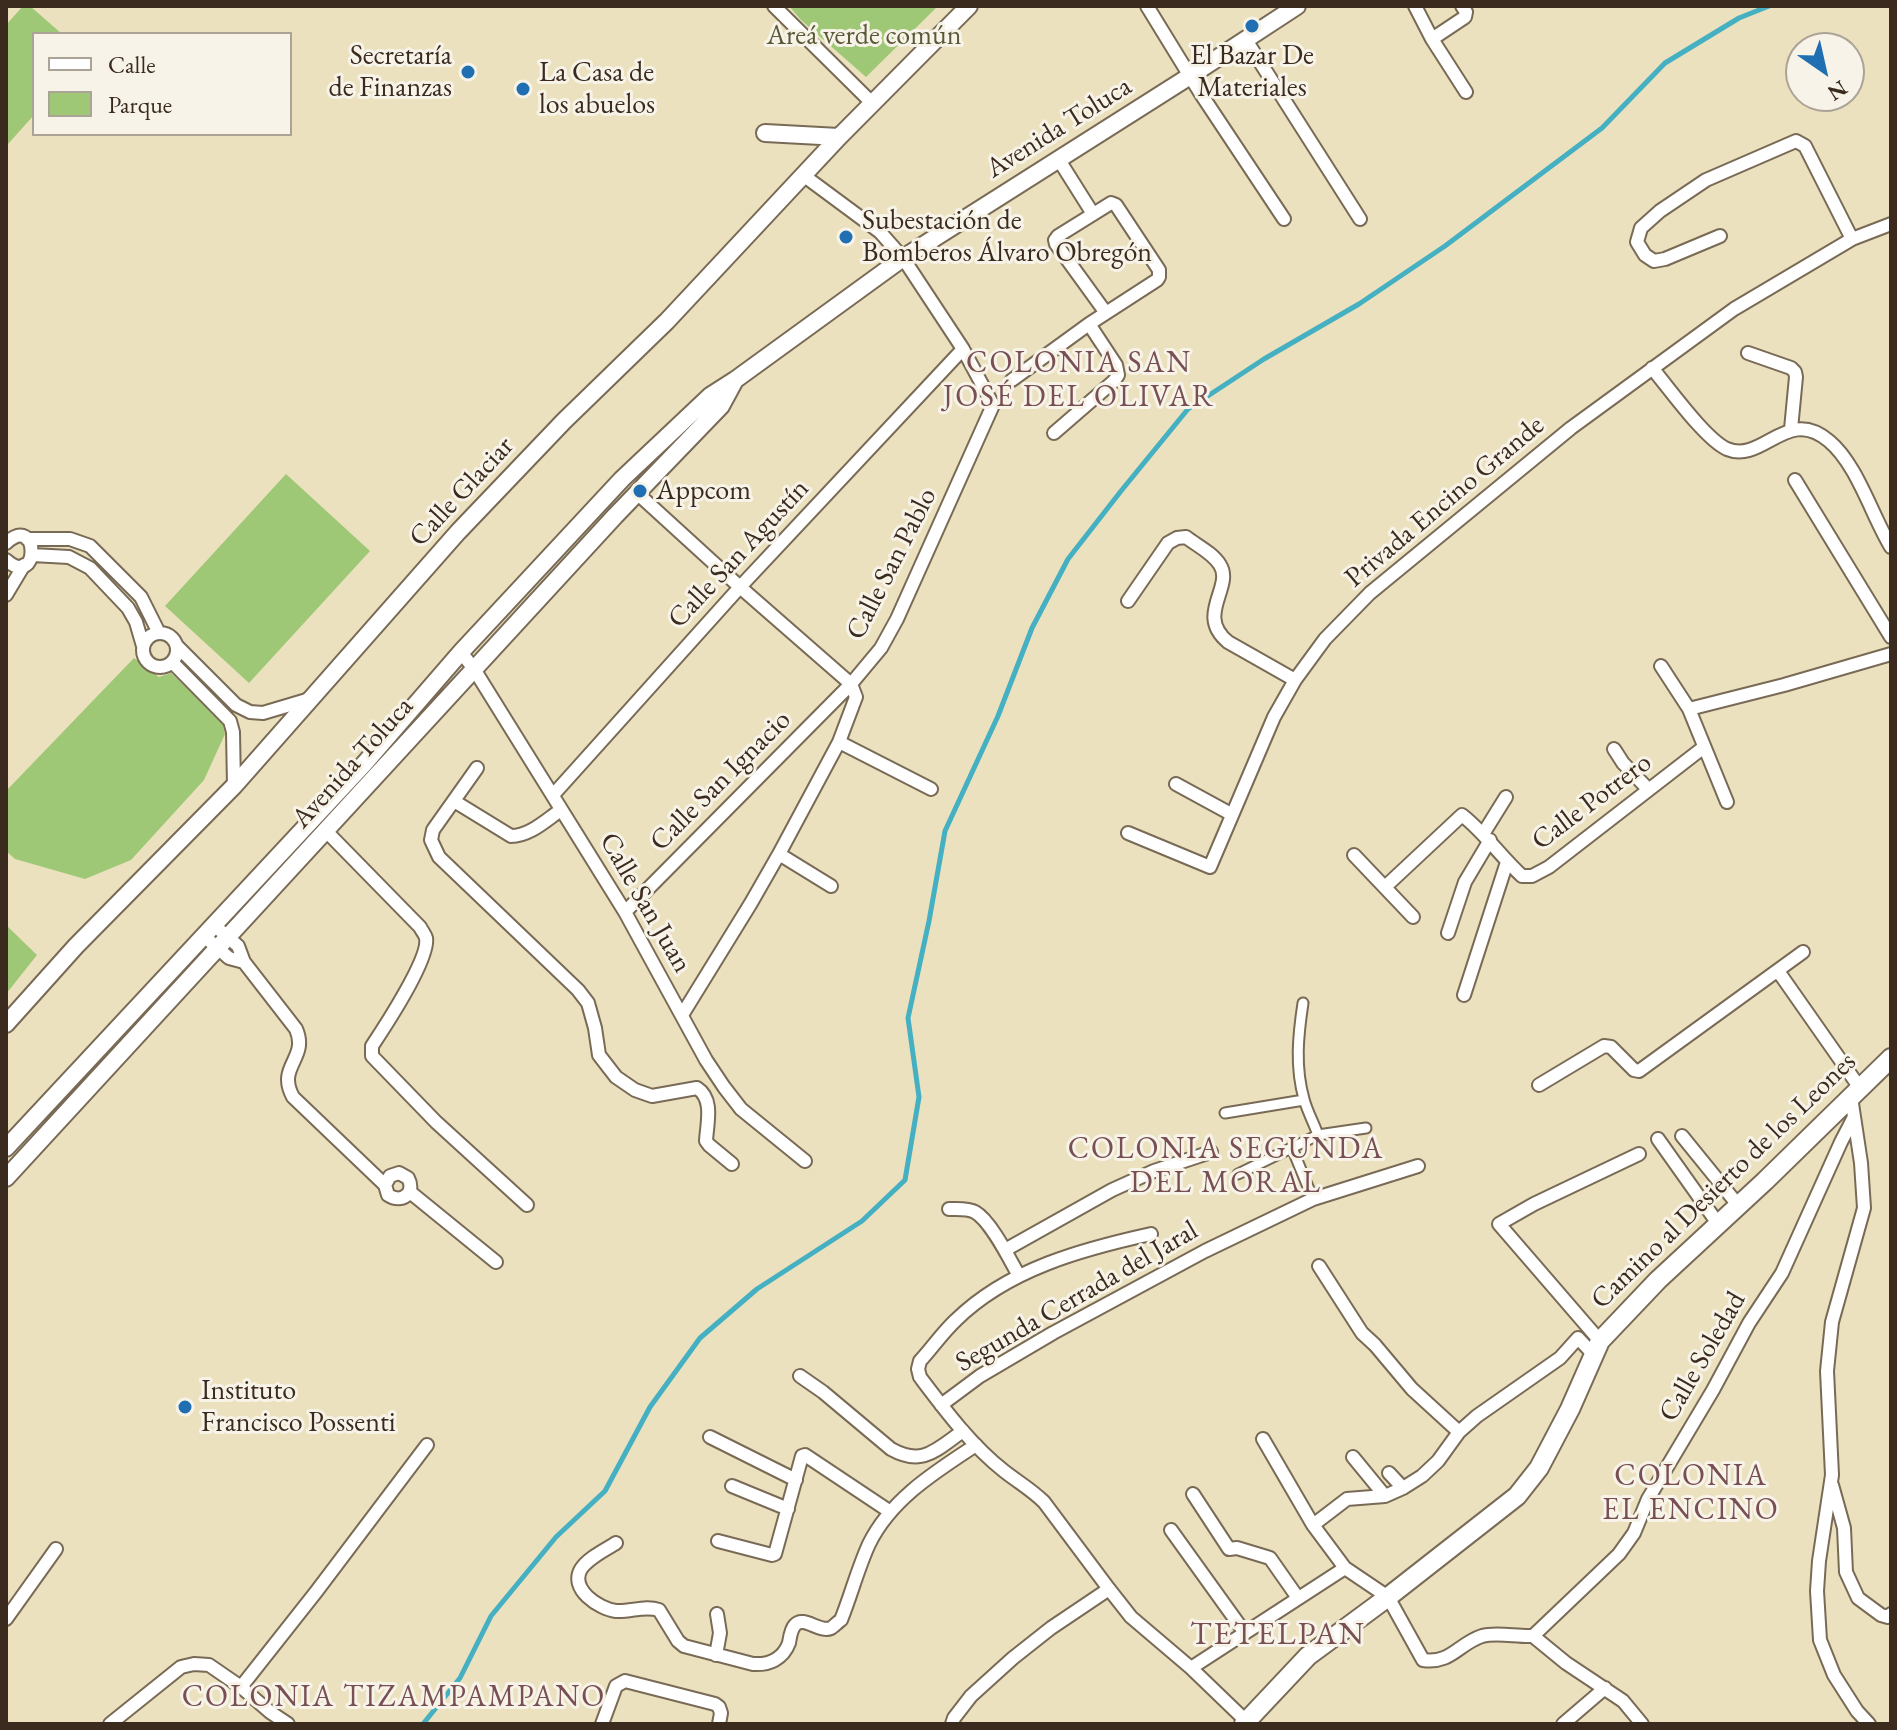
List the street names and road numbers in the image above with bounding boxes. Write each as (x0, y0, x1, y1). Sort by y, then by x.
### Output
street label: Avenida Toluca (980, 70, 1138, 186)
street label: Privada Encino Grande (1339, 409, 1551, 595)
street label: Calle Glaciar (403, 430, 521, 554)
street label: Calle San Agustín (661, 473, 817, 635)
street label: Calle San Pablo (839, 483, 945, 645)
street label: Avenida Toluca (285, 690, 421, 836)
street label: Calle San Ignacio (644, 704, 798, 858)
street label: Calle Potrero (1526, 746, 1658, 858)
street label: Calle San Juan (591, 827, 699, 979)
street label: Camino al Desierto de los Leones (1585, 1045, 1863, 1317)
street label: Segunda Cerrada del Jaral (950, 1214, 1204, 1380)
street label: Calle Soledad (1652, 1286, 1754, 1428)

